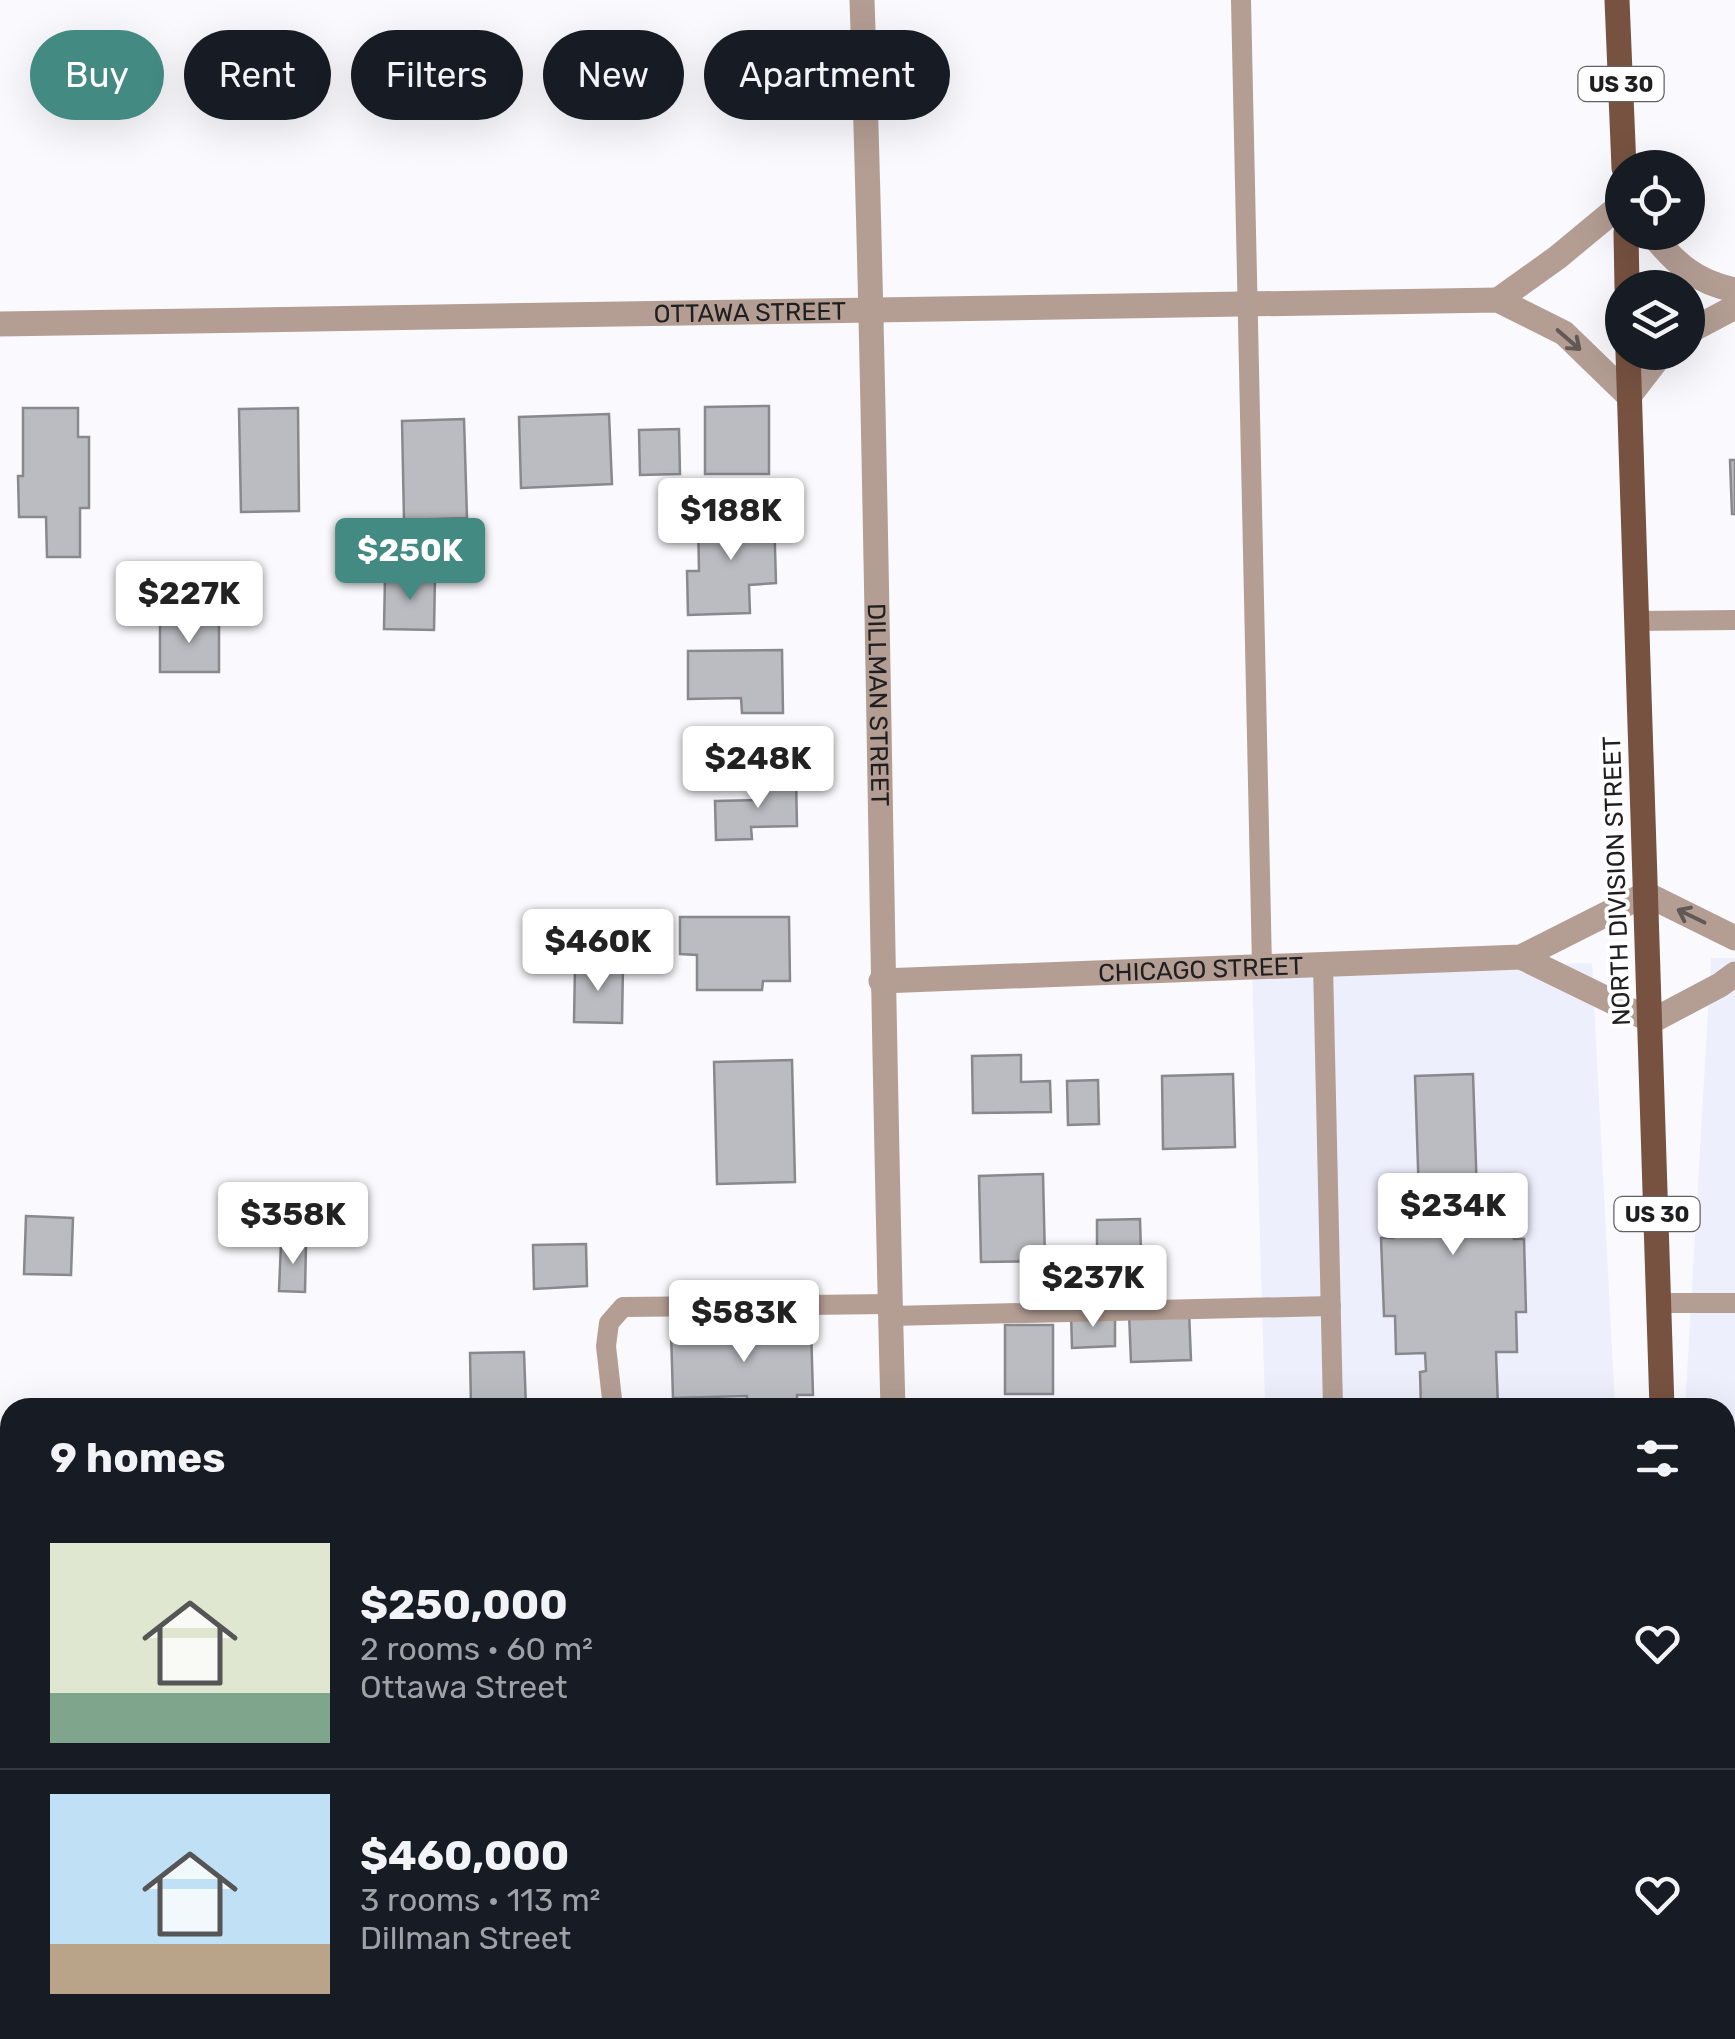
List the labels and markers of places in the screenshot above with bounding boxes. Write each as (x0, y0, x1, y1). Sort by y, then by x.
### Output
pin: $188K (661, 478, 801, 563)
pin: $250K (340, 518, 480, 603)
pin: $227K (119, 561, 259, 646)
pin: $248K (688, 726, 828, 811)
pin: $460K (528, 909, 668, 994)
pin: $234K (1383, 1173, 1523, 1258)
pin: $358K (223, 1182, 363, 1267)
pin: $237K (1023, 1245, 1163, 1330)
pin: $583K (674, 1280, 814, 1365)

